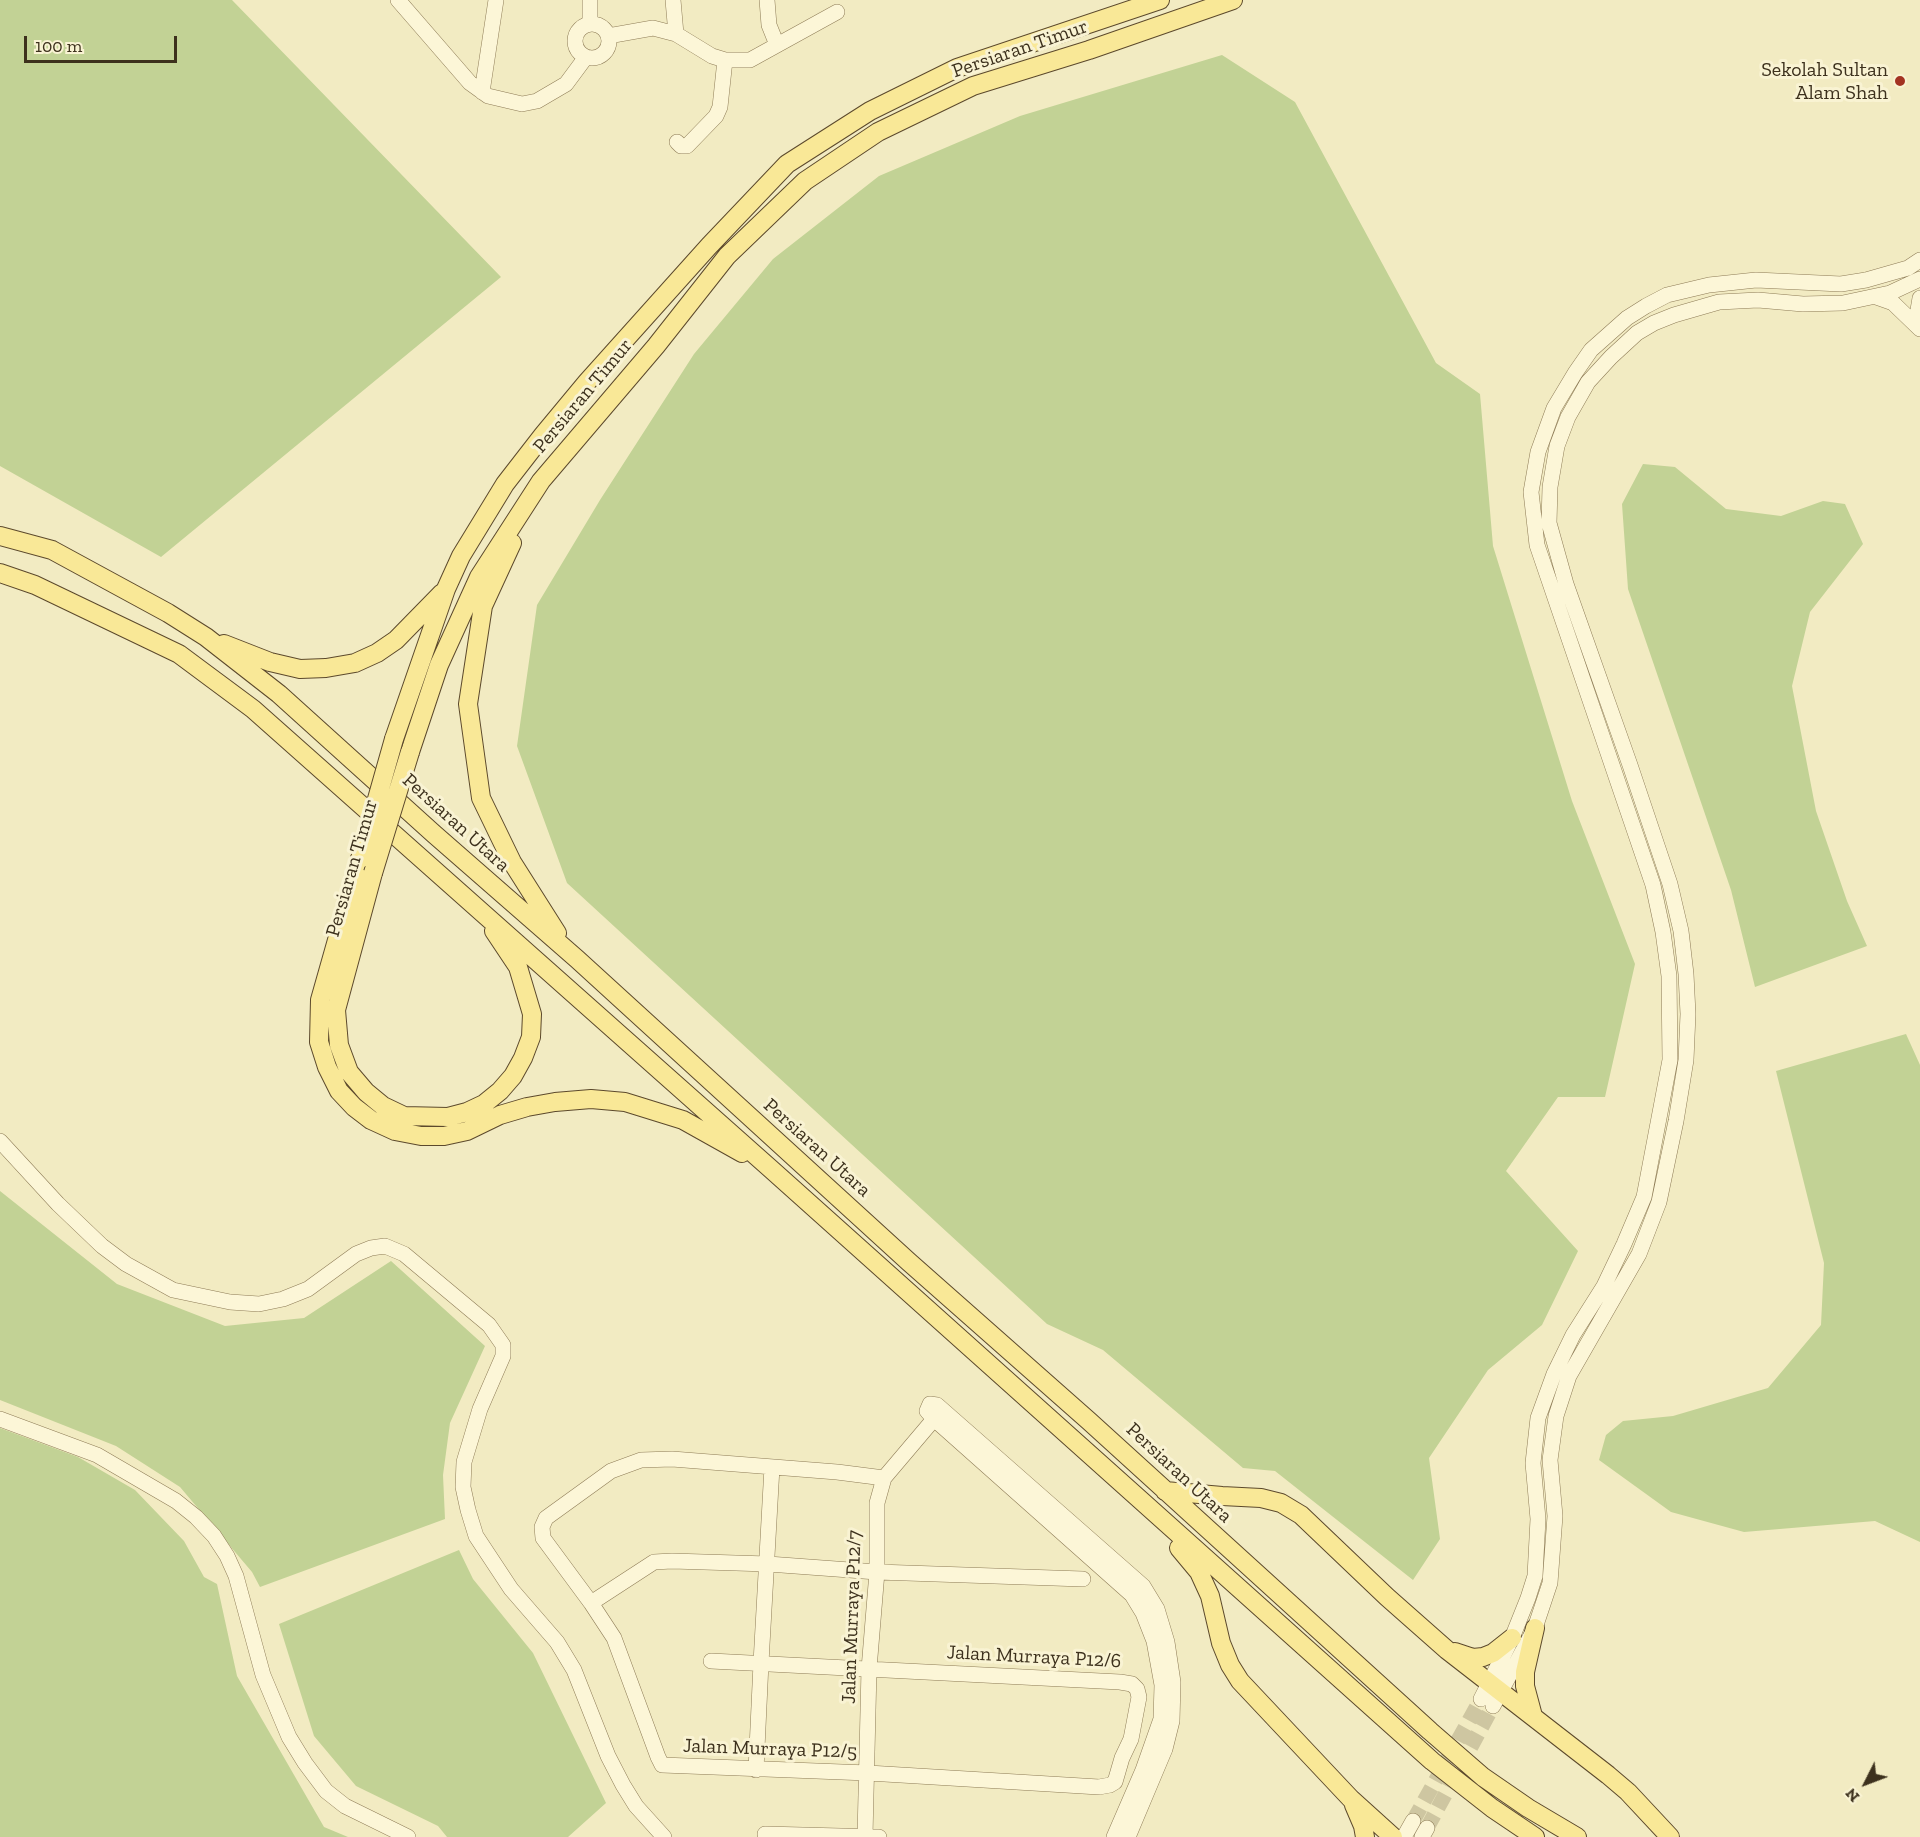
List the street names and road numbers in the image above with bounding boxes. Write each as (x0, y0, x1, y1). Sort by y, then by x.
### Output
street label: Persiaran Timur (949, 15, 1091, 83)
street label: Persiaran Timur (528, 334, 638, 458)
street label: Persiaran Utara (397, 769, 515, 877)
street label: Persiaran Timur (321, 797, 383, 939)
street label: Persiaran Utara (758, 1094, 876, 1202)
street label: Persiaran Utara (1121, 1418, 1237, 1528)
street label: Jalan Murraya P12/7 (837, 1530, 867, 1704)
street label: Jalan Murraya P12/6 (946, 1640, 1122, 1674)
street label: Jalan Murraya P12/5 (683, 1734, 857, 1764)

